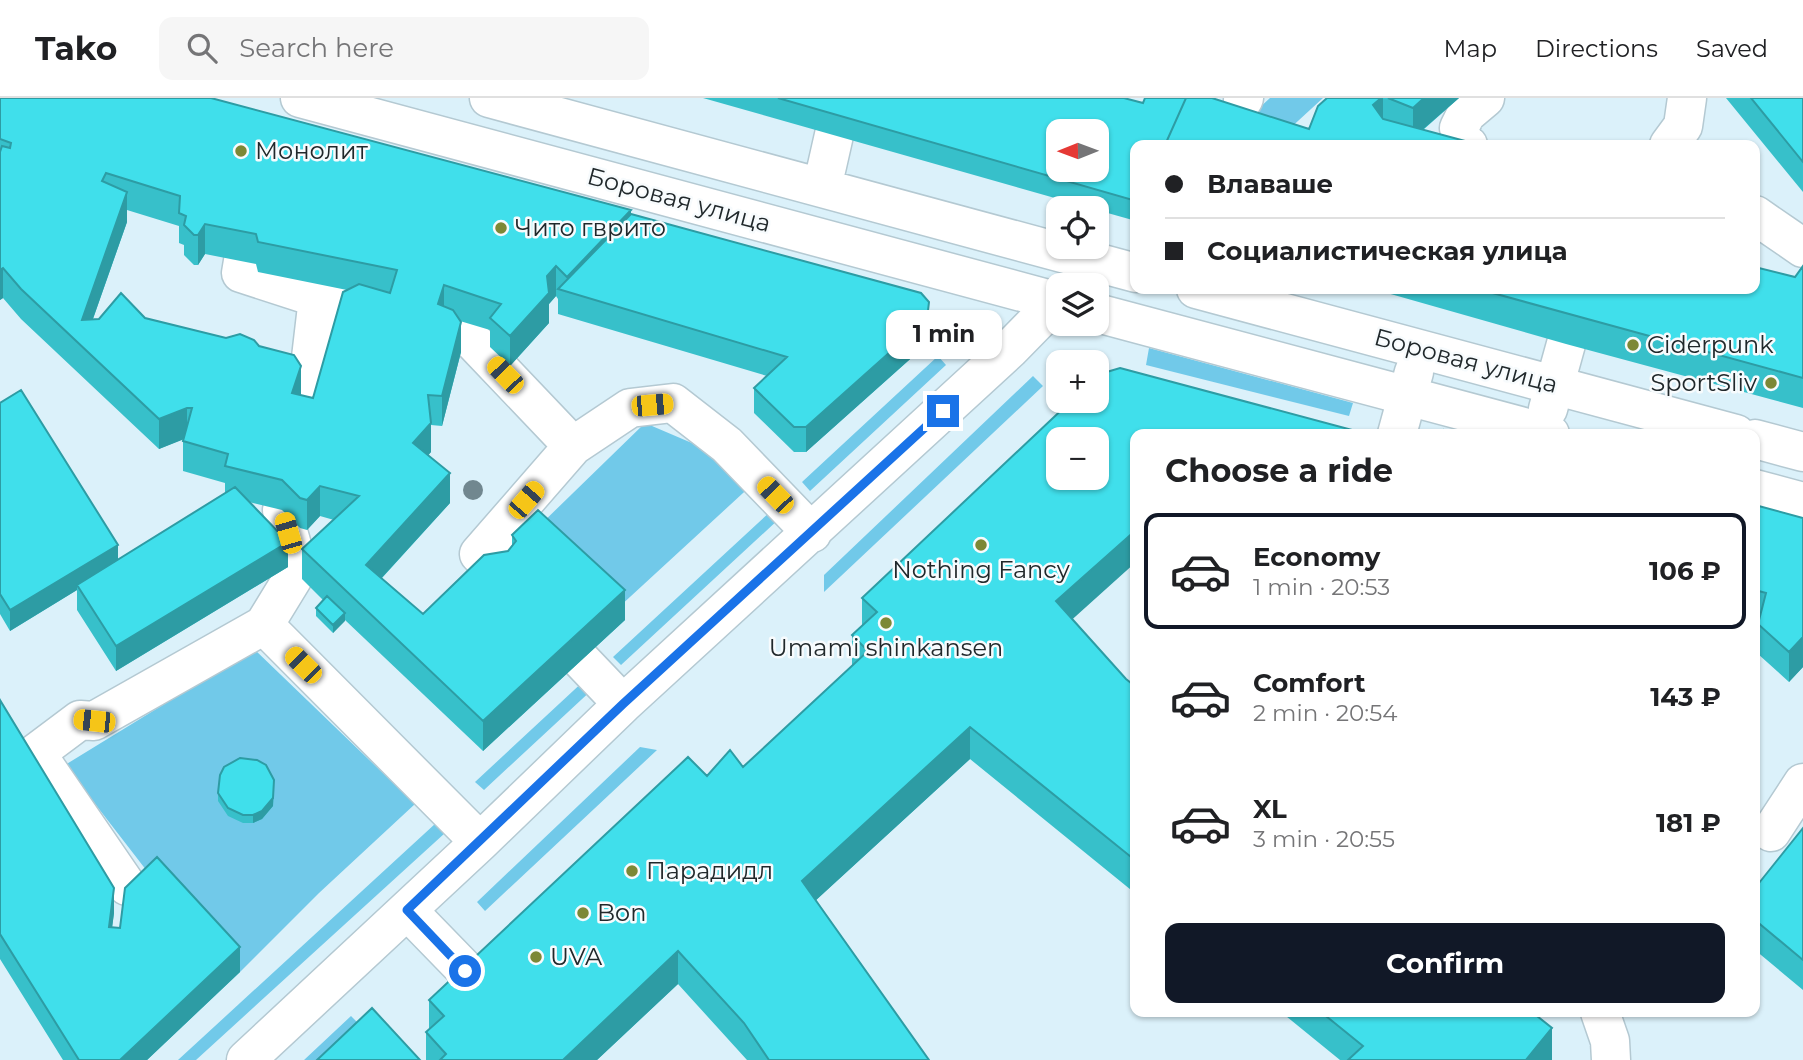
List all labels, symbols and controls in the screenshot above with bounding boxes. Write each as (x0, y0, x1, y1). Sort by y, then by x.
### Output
search box (159, 17, 649, 80)
text: Tako (35, 28, 117, 68)
icon: search (183, 29, 221, 67)
text: Search here (239, 32, 394, 64)
text: Map (1444, 34, 1497, 63)
text: Directions (1535, 34, 1658, 63)
text: Saved (1696, 34, 1768, 63)
north arrow (1046, 119, 1110, 182)
map controls (1046, 119, 1109, 490)
place label: Монолит (255, 136, 368, 165)
marker: Монолит (233, 143, 249, 159)
street label: Боровая улица (584, 161, 774, 238)
text: Влаваше (1207, 168, 1333, 200)
button: locate (1046, 196, 1109, 259)
place label: Чито гврито (515, 213, 666, 242)
marker: Чито гврито (493, 220, 509, 236)
text: Социалистическая улица (1207, 235, 1568, 267)
button: layers (1046, 273, 1109, 336)
callout: 1 min (885, 310, 1001, 358)
text: 1 min (913, 320, 975, 348)
street label: Боровая улица (1371, 322, 1561, 399)
place label: Ciderpunk (1647, 330, 1774, 359)
marker: Ciderpunk (1625, 337, 1641, 353)
button: + (1046, 350, 1109, 413)
car (483, 353, 528, 397)
place label: SportSliv (1651, 368, 1757, 397)
marker: SportSliv (1763, 375, 1779, 391)
car (631, 393, 674, 417)
route end (927, 395, 959, 427)
button: − (1046, 427, 1109, 490)
text: Choose a ride (1165, 451, 1393, 490)
car (753, 473, 798, 517)
car (505, 477, 548, 523)
car (273, 510, 304, 556)
marker: Nothing Fancy (973, 537, 989, 553)
icon: car (1169, 540, 1232, 603)
text: Economy (1253, 541, 1380, 573)
place label: Nothing Fancy (892, 555, 1070, 584)
text: 106 ₽ (1649, 555, 1721, 587)
text: 1 min · 20:53 (1253, 573, 1390, 601)
marker: Umami shinkansen (878, 615, 894, 631)
place label: Umami shinkansen (769, 633, 1003, 662)
car (281, 643, 326, 687)
icon: car (1169, 666, 1232, 729)
text: Comfort (1253, 667, 1365, 699)
text: 143 ₽ (1650, 681, 1721, 713)
text: 2 min · 20:54 (1253, 699, 1397, 727)
car (73, 708, 116, 734)
icon: car (1169, 792, 1232, 855)
text: XL (1253, 793, 1287, 825)
text: 181 ₽ (1656, 807, 1721, 839)
text: 3 min · 20:55 (1253, 825, 1395, 853)
place label: Парадидл (646, 856, 773, 885)
marker: Парадидл (624, 863, 640, 879)
place label: Bon (597, 898, 646, 927)
marker: Bon (575, 905, 591, 921)
button: Confirm (1165, 923, 1725, 1003)
place label: UVA (550, 942, 603, 971)
marker: UVA (528, 949, 544, 965)
route start (449, 955, 481, 987)

